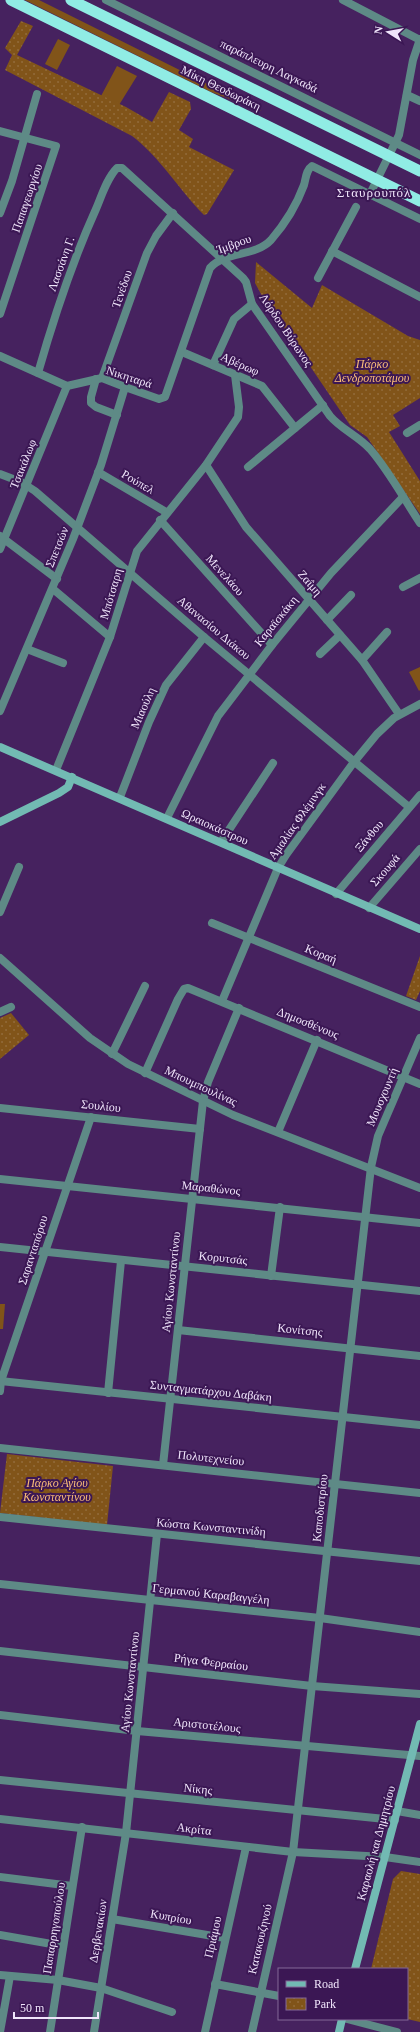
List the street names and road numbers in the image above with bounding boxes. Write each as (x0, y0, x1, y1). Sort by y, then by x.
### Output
street label: παράπλευρη Λαγκαδά (218, 36, 321, 96)
street label: Μίκη Θεοδωράκη (179, 63, 263, 113)
street label: Παπαγεωργίου (9, 162, 45, 234)
street label: Ίμβρου (214, 231, 253, 257)
street label: Λασσάνη Γ. (45, 235, 77, 293)
street label: Τενέδου (109, 268, 135, 310)
street label: Λόρδου Βύρωνος (256, 291, 316, 369)
street label: Αβέρωφ (219, 349, 261, 379)
street label: Νικηταρά (104, 363, 154, 391)
street label: Τσακάλωφ (7, 437, 39, 491)
street label: Ρούπελ (119, 467, 157, 497)
street label: Σπετσών (43, 524, 72, 569)
street label: Μενελάου (203, 552, 247, 598)
street label: Μπότσαρη (97, 567, 125, 621)
street label: Ζαΐμη (295, 567, 325, 599)
street label: Αθανασίου Διάκου (175, 593, 254, 663)
street label: Καραϊσκάκη (251, 593, 301, 649)
street label: Μιαούλη (128, 685, 158, 731)
street label: Αμαλίας Φλέμινγκ (265, 780, 329, 862)
street label: Ωραιοκάστρου (179, 806, 251, 848)
street label: Ξάνθου (352, 817, 386, 855)
street label: Σκουφά (367, 851, 403, 889)
street label: Κοραή (303, 941, 339, 967)
street label: Δημοσθένους (275, 1004, 341, 1042)
street label: Μπουμπουλίνας (162, 1063, 240, 1109)
street label: Μουσχουντή (363, 1065, 401, 1129)
street label: Σουλίου (80, 1097, 122, 1115)
street label: Μαραθώνος (181, 1178, 241, 1198)
street label: Σαρανταπόρου (15, 1214, 51, 1286)
street label: Αγίου Κωνσταντίνου (159, 1231, 183, 1333)
street label: Κορυτσάς (198, 1248, 248, 1268)
street label: Κονίτσης (277, 1321, 324, 1339)
street label: Συνταγματάρχου Δαβάκη (149, 1378, 273, 1404)
street label: Πολυτεχνείου (177, 1448, 245, 1468)
street label: Καποδιστρίου (309, 1473, 331, 1542)
street label: Κώστα Κωνσταντινίδη (156, 1515, 266, 1539)
street label: Γερμανού Καραβαγγέλη (152, 1581, 270, 1607)
street label: Αγίου Κωνσταντίνου (118, 1631, 142, 1733)
street label: Ρήγα Φερραίου (173, 1650, 249, 1674)
street label: Αριστοτέλους (173, 1715, 242, 1736)
street label: Νίκης (183, 1781, 213, 1798)
street label: Καραολή και Δημητρίου (354, 1784, 398, 1902)
street label: Ακρίτα (176, 1820, 213, 1838)
street label: Παπαρρηγοπούλου (40, 1881, 68, 1975)
street label: Δερβενακίων (86, 1898, 110, 1964)
street label: Κατακουζηνού (245, 1903, 275, 1975)
street label: Κυπρίου (149, 1906, 193, 1928)
street label: Πριάμου (201, 1915, 225, 1959)

